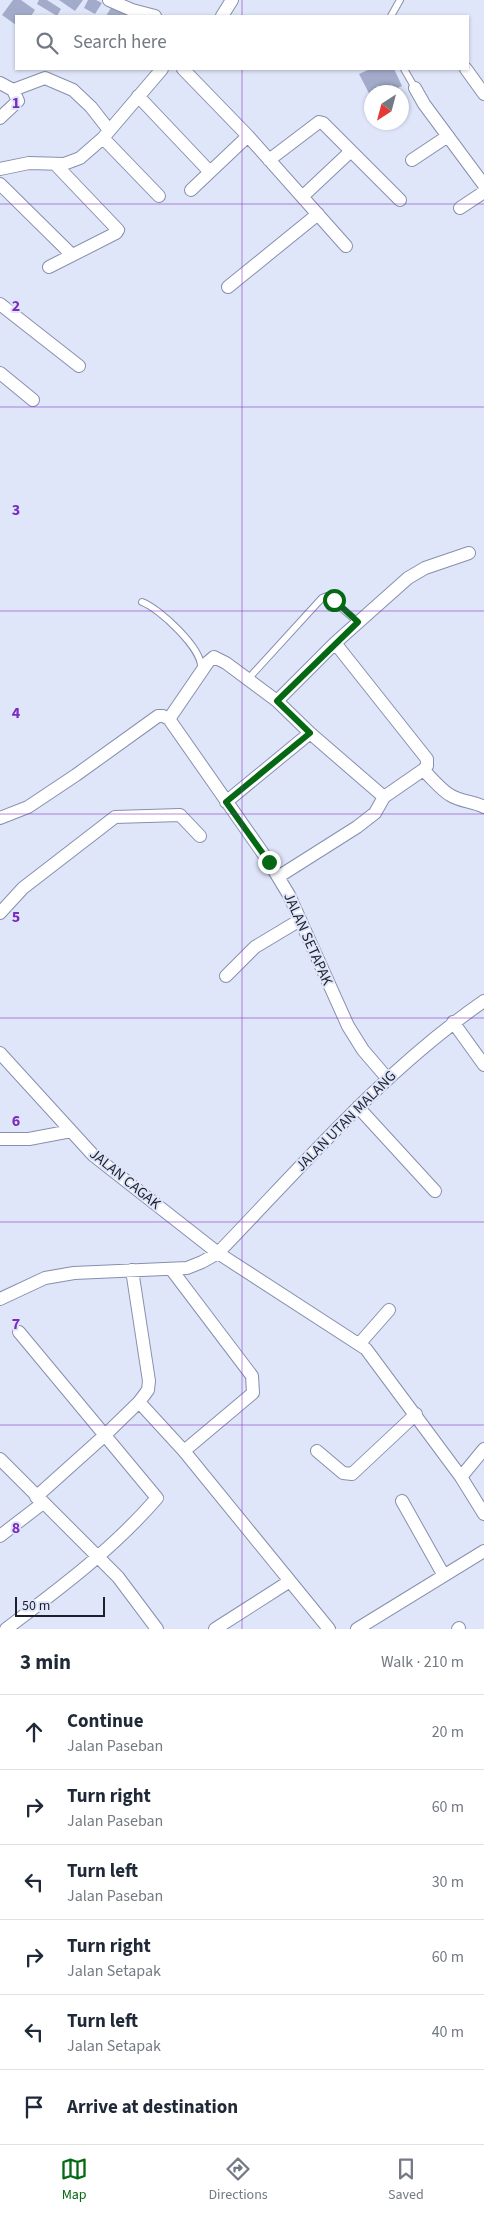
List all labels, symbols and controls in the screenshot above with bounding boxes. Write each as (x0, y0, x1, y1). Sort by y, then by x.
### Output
search box (15, 15, 469, 70)
icon: search (33, 29, 61, 57)
text: Search here (73, 29, 167, 56)
north arrow (364, 85, 409, 130)
text: 1 (12, 92, 20, 114)
text: 2 (12, 295, 20, 317)
text: 3 (12, 499, 20, 521)
route start (323, 589, 346, 612)
text: 4 (12, 702, 21, 724)
route end (258, 851, 281, 874)
street label: JALAN SETAPAK (278, 889, 338, 989)
text: 5 (12, 906, 20, 928)
street label: JALAN UTAN MALANG (291, 1066, 401, 1176)
text: 6 (12, 1110, 20, 1132)
street label: JALAN CAGAK (85, 1144, 165, 1214)
text: 7 (12, 1313, 20, 1335)
text: 8 (12, 1517, 20, 1539)
scale bar (15, 1594, 105, 1617)
text: 50 m (22, 1596, 50, 1616)
text: 3 min (20, 1647, 71, 1677)
text: Walk · 210 m (381, 1651, 464, 1673)
text: Continue (67, 1708, 144, 1735)
icon: ahead (20, 1718, 48, 1746)
text: 20 m (432, 1721, 464, 1743)
text: Jalan Paseban (67, 1735, 163, 1757)
text: Turn right (67, 1783, 151, 1810)
icon: right (20, 1793, 48, 1821)
text: 60 m (432, 1796, 464, 1818)
text: Jalan Paseban (67, 1810, 163, 1832)
text: Turn left (67, 1858, 138, 1885)
icon: left (20, 1868, 48, 1896)
text: 30 m (432, 1871, 464, 1893)
text: Jalan Paseban (67, 1885, 163, 1907)
text: Turn right (67, 1933, 151, 1960)
icon: right (20, 1943, 48, 1971)
text: 60 m (432, 1946, 464, 1968)
text: Jalan Setapak (67, 1960, 161, 1982)
text: Turn left (67, 2008, 138, 2035)
icon: left (20, 2018, 48, 2046)
text: 40 m (432, 2021, 464, 2043)
text: Jalan Setapak (67, 2035, 161, 2057)
icon: arrive (20, 2093, 48, 2121)
text: Arrive at destination (67, 2094, 238, 2121)
tab: Map (60, 2155, 88, 2205)
tab: Directions (208, 2155, 268, 2205)
tab: Saved (388, 2155, 424, 2205)

